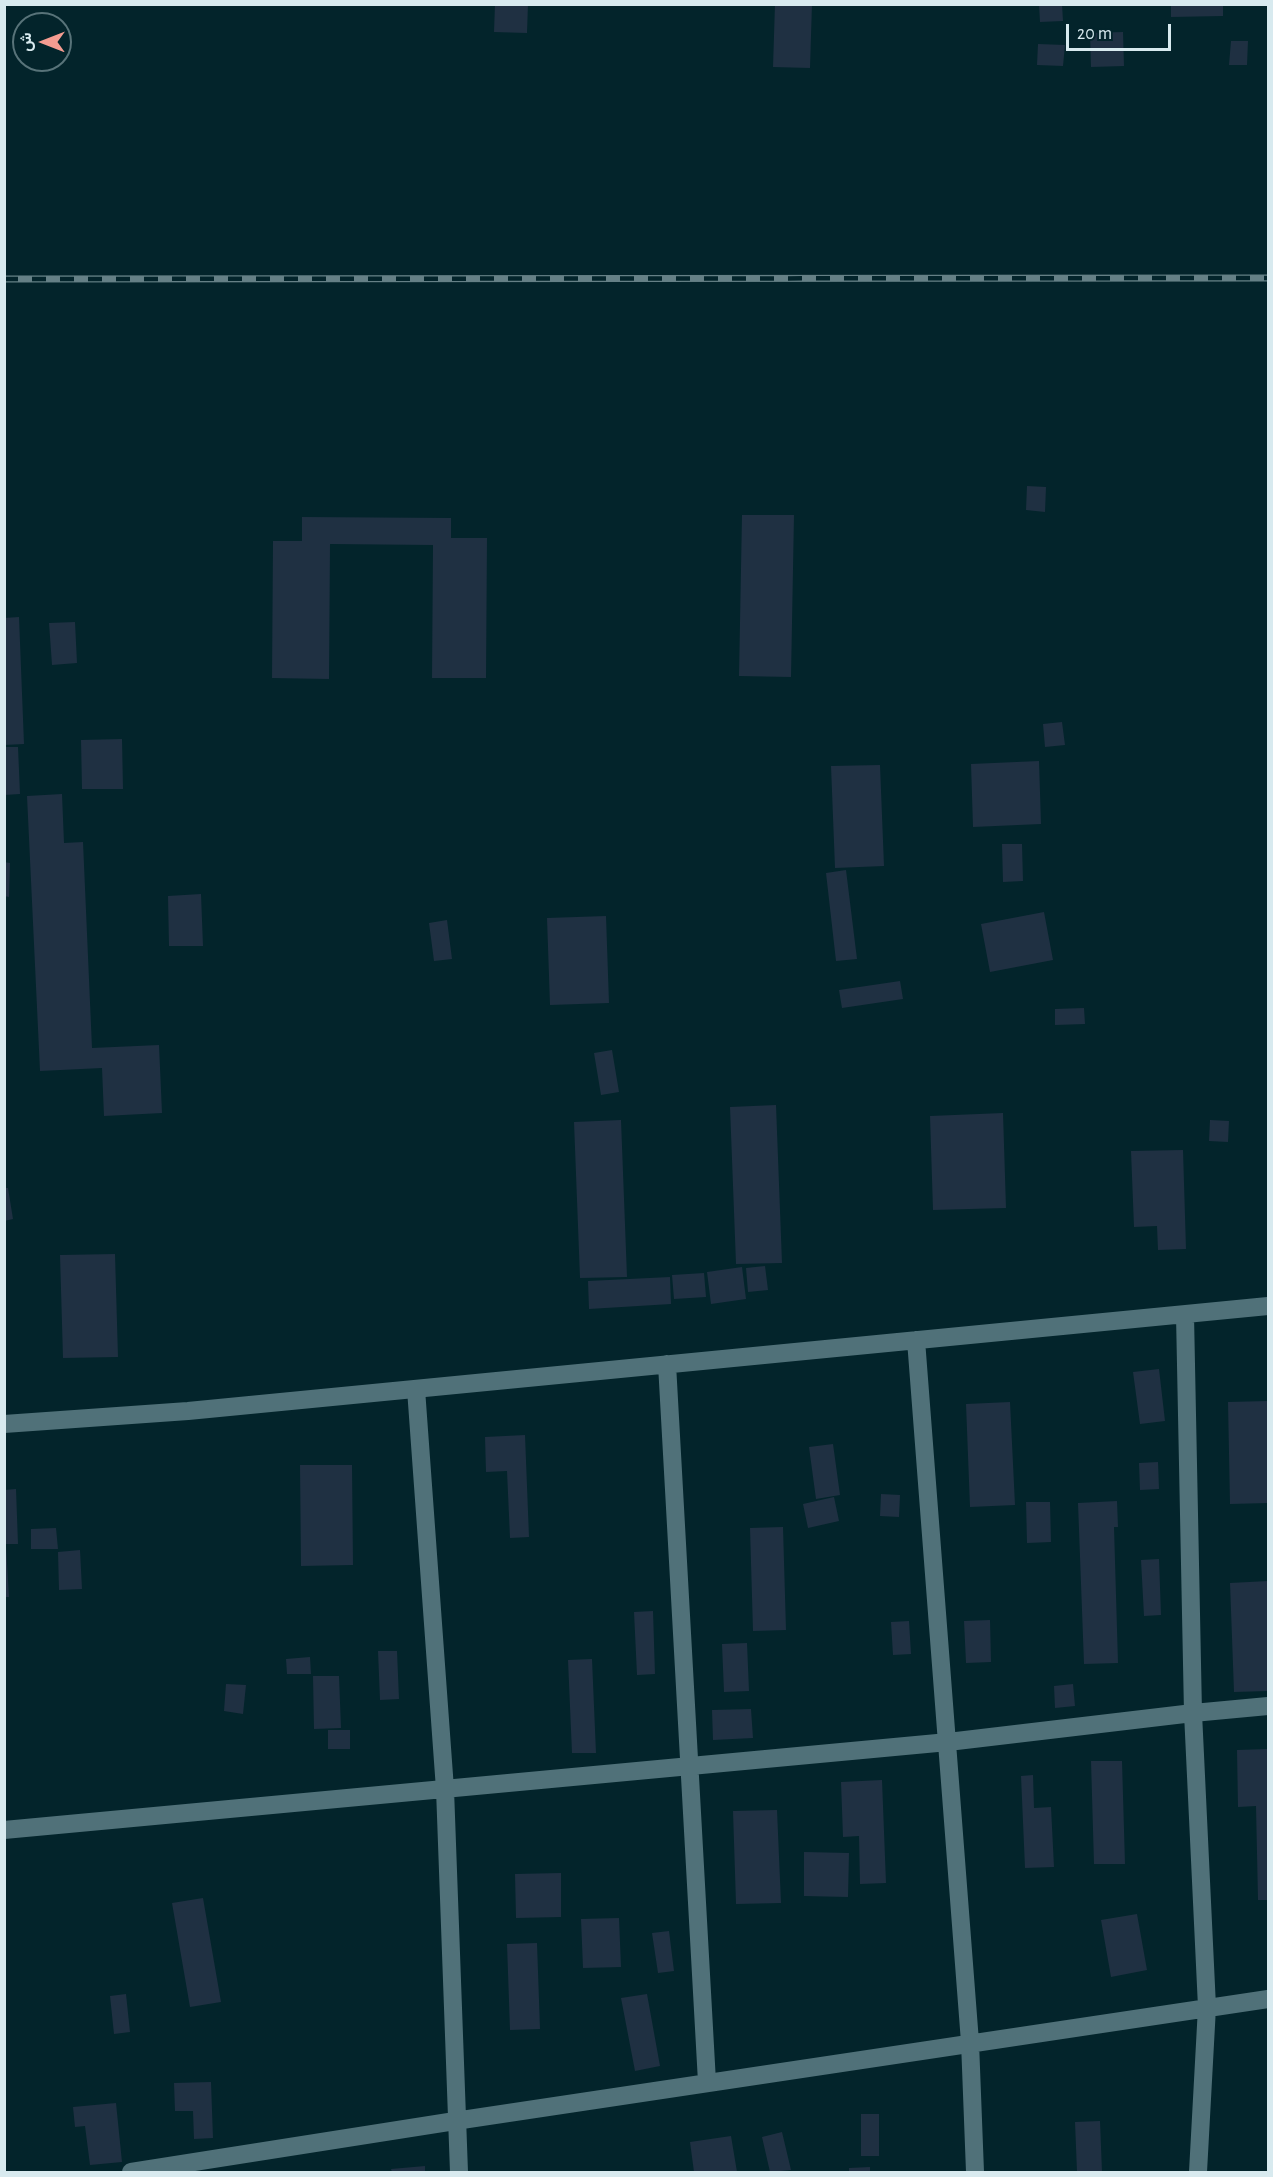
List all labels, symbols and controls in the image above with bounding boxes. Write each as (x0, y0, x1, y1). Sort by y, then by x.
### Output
north arrow (12, 12, 72, 72)
scale bar (1069, 12, 1174, 50)
text: 20 m (1077, 25, 1112, 43)
text: ش (18, 32, 34, 52)

